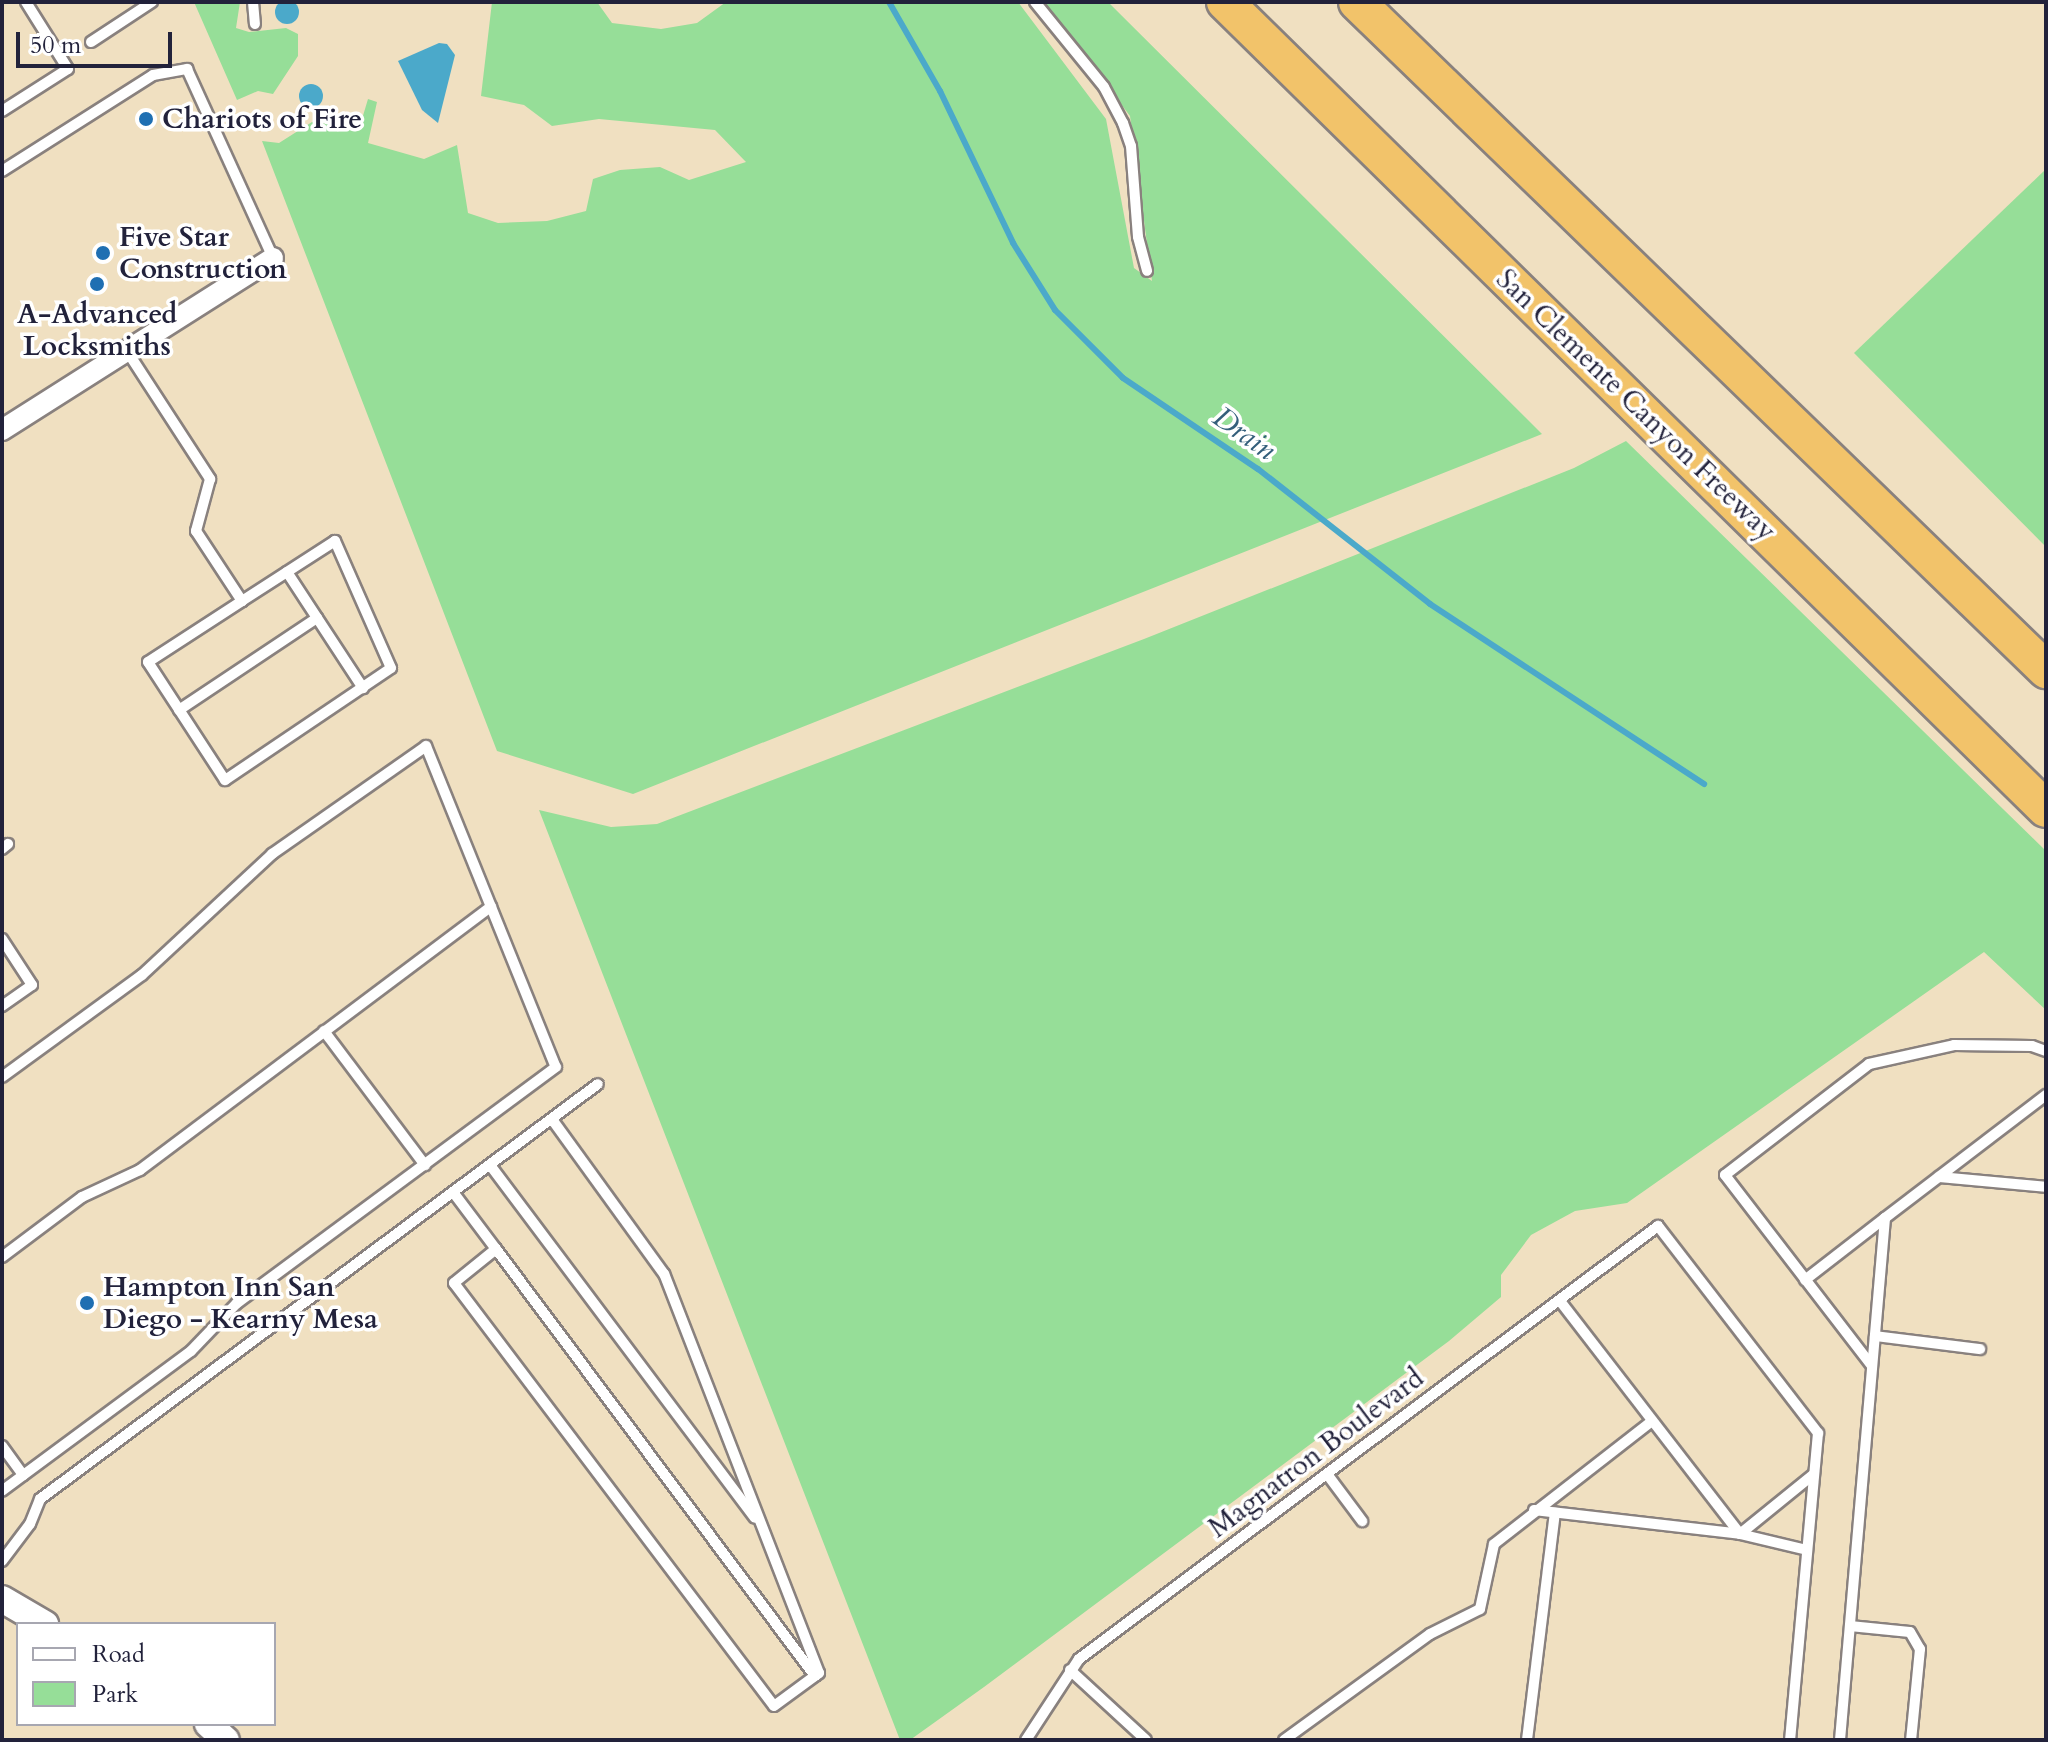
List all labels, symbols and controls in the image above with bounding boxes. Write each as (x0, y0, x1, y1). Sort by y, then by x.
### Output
scale bar (20, 16, 176, 66)
text: 50 m (30, 29, 81, 62)
place label: Chariots of Fire (162, 102, 362, 136)
marker: Chariots of Fire (137, 110, 155, 128)
place label: Five Star Construction (119, 220, 287, 286)
marker: Five Star Construction (94, 244, 112, 262)
street label: San Clemente Canyon Freeway (1489, 262, 1783, 548)
marker: A-Advanced Locksmiths (88, 275, 106, 293)
place label: A-Advanced Locksmiths (17, 297, 177, 363)
water label: Drain (1206, 400, 1282, 468)
place label: Hampton Inn San Diego - Kearny Mesa (103, 1270, 378, 1336)
marker: Hampton Inn San Diego - Kearny Mesa (78, 1294, 96, 1312)
street label: Magnatron Boulevard (1202, 1361, 1430, 1545)
legend (16, 1622, 276, 1726)
text: Road (92, 1638, 145, 1671)
text: Park (92, 1678, 138, 1711)

